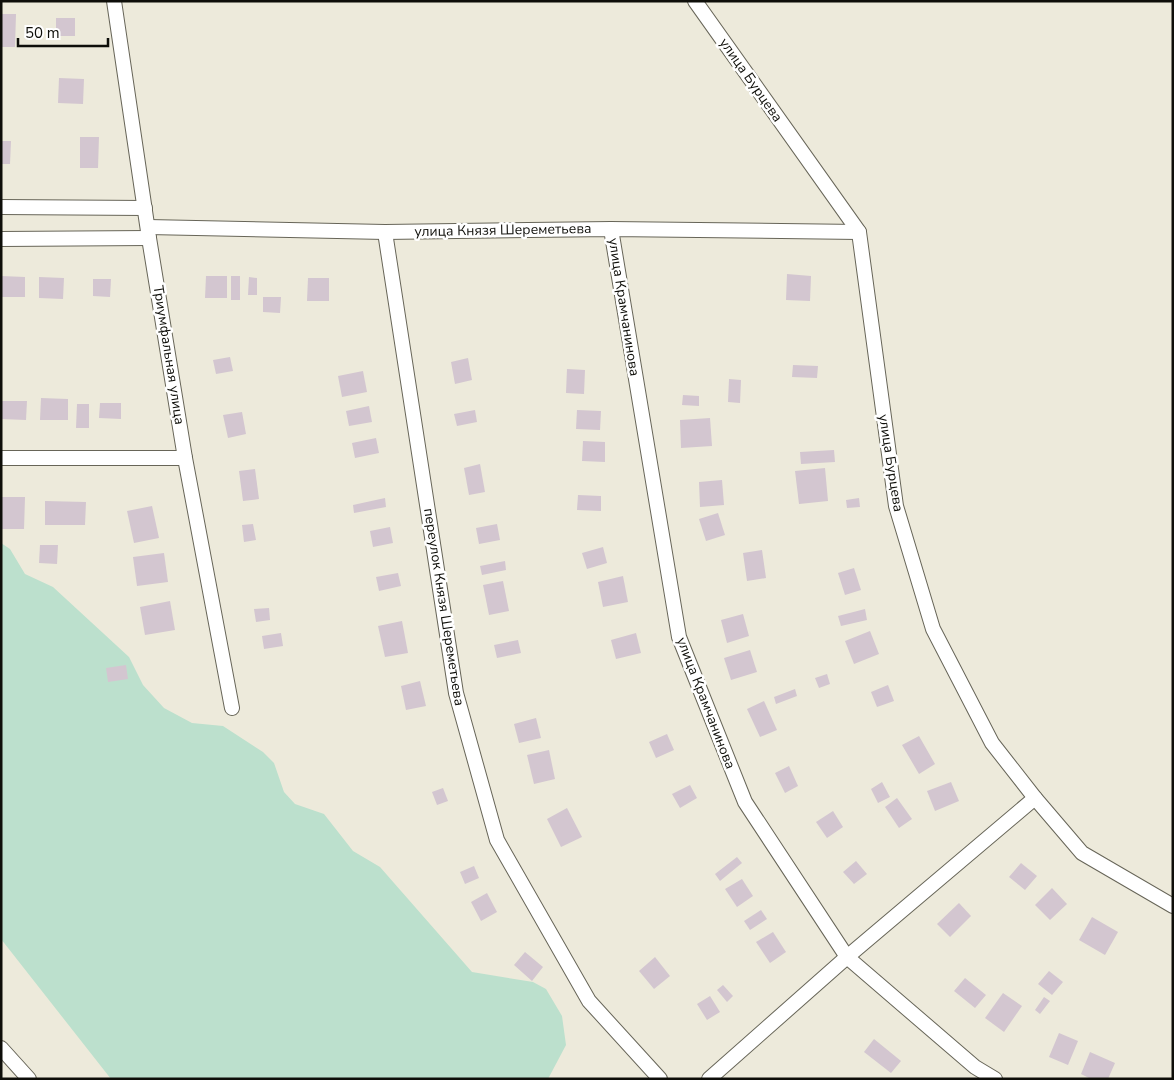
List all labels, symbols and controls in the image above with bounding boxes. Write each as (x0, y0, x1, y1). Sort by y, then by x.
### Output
scale bar (18, 15, 108, 47)
text: 50 m (25, 23, 60, 43)
street label: улица Бурцева (715, 34, 787, 126)
street label: улица Князя Шереметьева (414, 219, 592, 241)
street label: улица Крамчанинова (604, 237, 644, 377)
street label: Триумфальная улица (149, 284, 189, 426)
street label: улица Бурцева (874, 413, 908, 513)
street label: переулок Князя Шереметьева (419, 507, 469, 707)
street label: улица Крамчанинова (672, 634, 740, 772)

